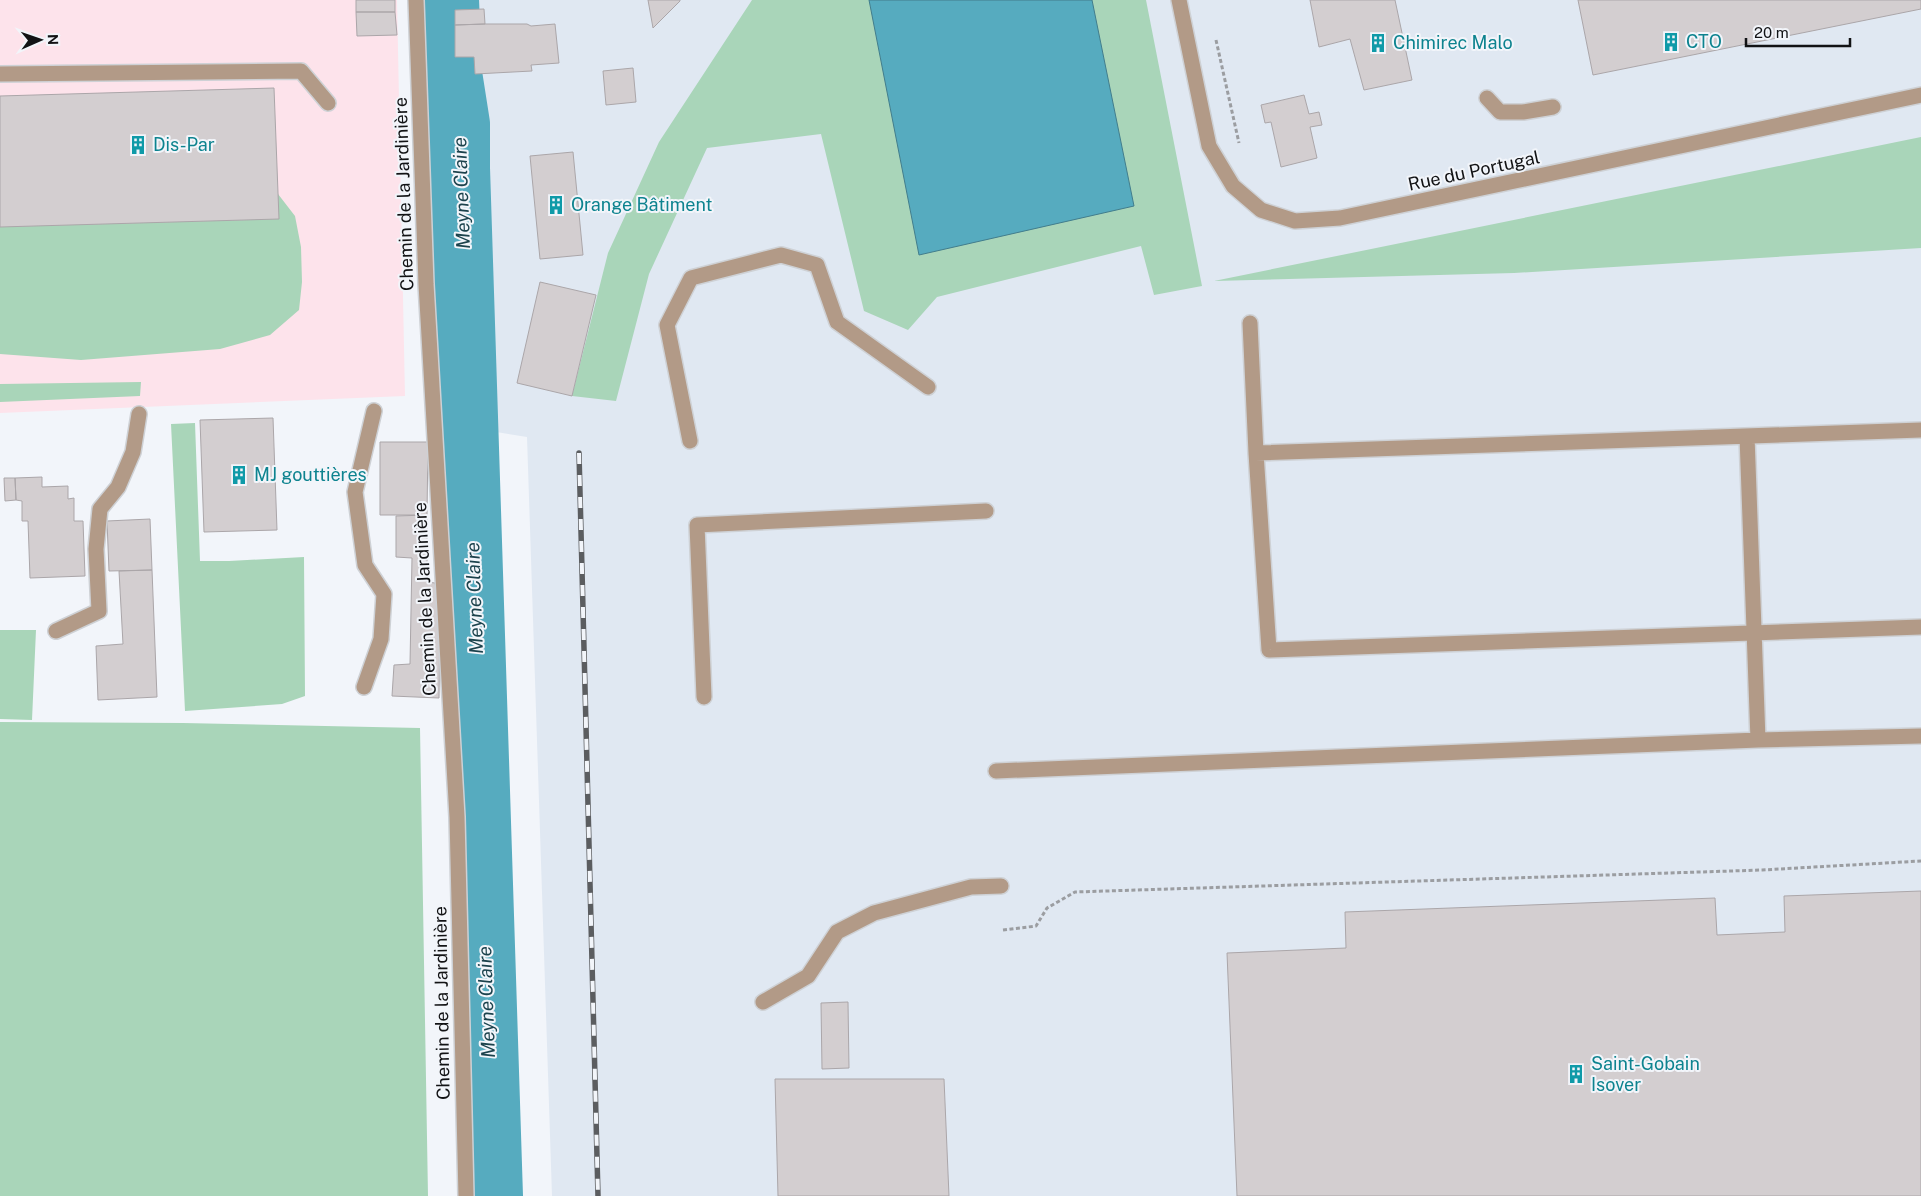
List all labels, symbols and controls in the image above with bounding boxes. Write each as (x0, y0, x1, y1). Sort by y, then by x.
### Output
north arrow (15, 15, 65, 65)
scale bar (1746, 15, 1850, 47)
text: 20 m (1754, 24, 1789, 41)
building icon: CTO (1660, 31, 1682, 53)
place label: CTO (1686, 31, 1722, 52)
building icon: Chimirec Malo (1367, 32, 1389, 54)
place label: Chimirec Malo (1393, 32, 1513, 53)
text: N (45, 34, 61, 45)
street label: Chemin de la Jardinière (390, 97, 417, 291)
building icon: Dis-Par (127, 134, 149, 156)
place label: Dis-Par (153, 134, 215, 155)
water label: Meyne Claire (448, 137, 474, 249)
street label: Rue du Portugal (1406, 146, 1542, 195)
building icon: Orange Bâtiment (545, 194, 567, 216)
place label: Orange Bâtiment (571, 194, 712, 215)
building icon: MJ gouttières (228, 464, 250, 486)
place label: MJ gouttières (254, 464, 367, 485)
street label: Chemin de la Jardinière (409, 502, 440, 696)
water label: Meyne Claire (461, 542, 487, 654)
street label: Chemin de la Jardinière (429, 906, 454, 1100)
water label: Meyne Claire (473, 946, 499, 1058)
place label: Saint-Gobain Isover (1591, 1053, 1700, 1095)
building icon: Saint-Gobain Isover (1565, 1063, 1587, 1085)

